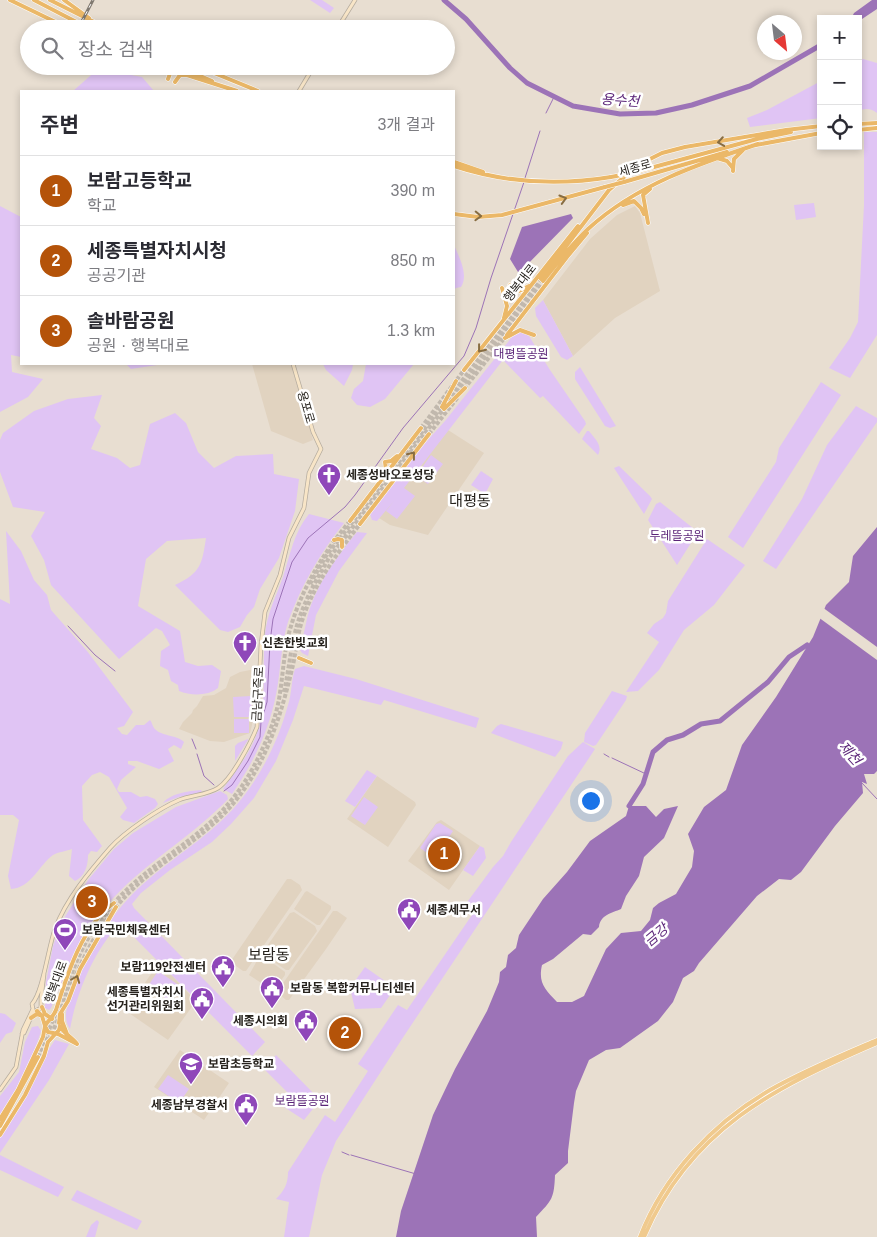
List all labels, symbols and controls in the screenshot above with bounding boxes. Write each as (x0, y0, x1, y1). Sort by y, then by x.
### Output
north arrow (757, 15, 802, 60)
map controls (817, 15, 862, 150)
button: + (817, 15, 862, 60)
search box (20, 20, 455, 75)
icon: search (38, 34, 66, 62)
text: 장소 검색 (78, 39, 153, 60)
button: − (817, 60, 862, 105)
water label: 용수천 (600, 91, 641, 109)
button: locate (817, 105, 862, 150)
text: 주변 (40, 113, 79, 136)
text: 3개 결과 (377, 116, 435, 133)
one-way arrow (716, 136, 725, 146)
street label: 세종로 (617, 157, 653, 179)
text: 보람고등학교 (87, 170, 192, 191)
text: 1 (52, 182, 60, 199)
text: 390 m (391, 182, 435, 199)
one-way arrow (559, 194, 568, 205)
text: 학교 (87, 197, 116, 214)
one-way arrow (474, 211, 482, 222)
text: 세종특별자치시청 (87, 240, 227, 261)
text: 2 (52, 252, 60, 269)
text: 850 m (391, 252, 435, 269)
street label: 행복대로 (501, 261, 539, 305)
text: 공공기관 (87, 267, 146, 284)
text: 솔바람공원 (87, 310, 174, 331)
text: 3 (52, 322, 60, 339)
text: 1.3 km (387, 322, 435, 339)
text: 공원 · 행복대로 (87, 337, 190, 354)
one-way arrow (478, 343, 486, 352)
park label: 대평뜰공원 (493, 347, 549, 361)
street label: 용포로 (295, 389, 317, 425)
one-way arrow (407, 452, 415, 461)
church icon: 세종성바오로성당 (316, 462, 342, 496)
place label: 세종성바오로성당 (346, 468, 434, 482)
district label: 대평동 (449, 492, 491, 509)
park label: 두레뜰공원 (649, 529, 705, 543)
church icon: 신촌한빛교회 (232, 630, 258, 664)
place label: 신촌한빛교회 (262, 636, 328, 650)
street label: 금남구즉로 (250, 666, 266, 722)
water label: 제천 (835, 738, 865, 769)
your location (578, 788, 604, 814)
pin: 1 (428, 835, 460, 873)
pin: 3 (76, 883, 108, 921)
public building icon: 세종세무서 (396, 897, 422, 931)
place label: 세종세무서 (426, 903, 481, 917)
sports icon: 보람국민체육센터 (52, 917, 78, 951)
water label: 금강 (641, 919, 673, 949)
place label: 보람국민체육센터 (82, 923, 170, 937)
district label: 보람동 (248, 946, 290, 963)
public building icon: 보람119안전센터 (210, 954, 236, 988)
street label: 행복대로 (42, 959, 70, 1005)
place label: 보람119안전센터 (120, 960, 206, 974)
one-way arrow (71, 975, 81, 983)
public building icon: 보람동 복합커뮤니티센터 (259, 975, 285, 1009)
place label: 보람동 복합커뮤니티센터 (290, 981, 415, 995)
place label: 세종특별자치시 선거관리위원회 (107, 985, 184, 1013)
public building icon: 세종특별자치시 선거관리위원회 (189, 986, 215, 1020)
public building icon: 세종시의회 (293, 1008, 319, 1042)
place label: 세종시의회 (233, 1014, 288, 1028)
pin: 2 (329, 1014, 361, 1052)
school or university icon: 보람초등학교 (178, 1051, 204, 1085)
place label: 보람초등학교 (208, 1057, 274, 1071)
public building icon: 세종남부경찰서 (233, 1092, 259, 1126)
park label: 보람뜰공원 (274, 1094, 330, 1108)
place label: 세종남부경찰서 (151, 1098, 228, 1112)

